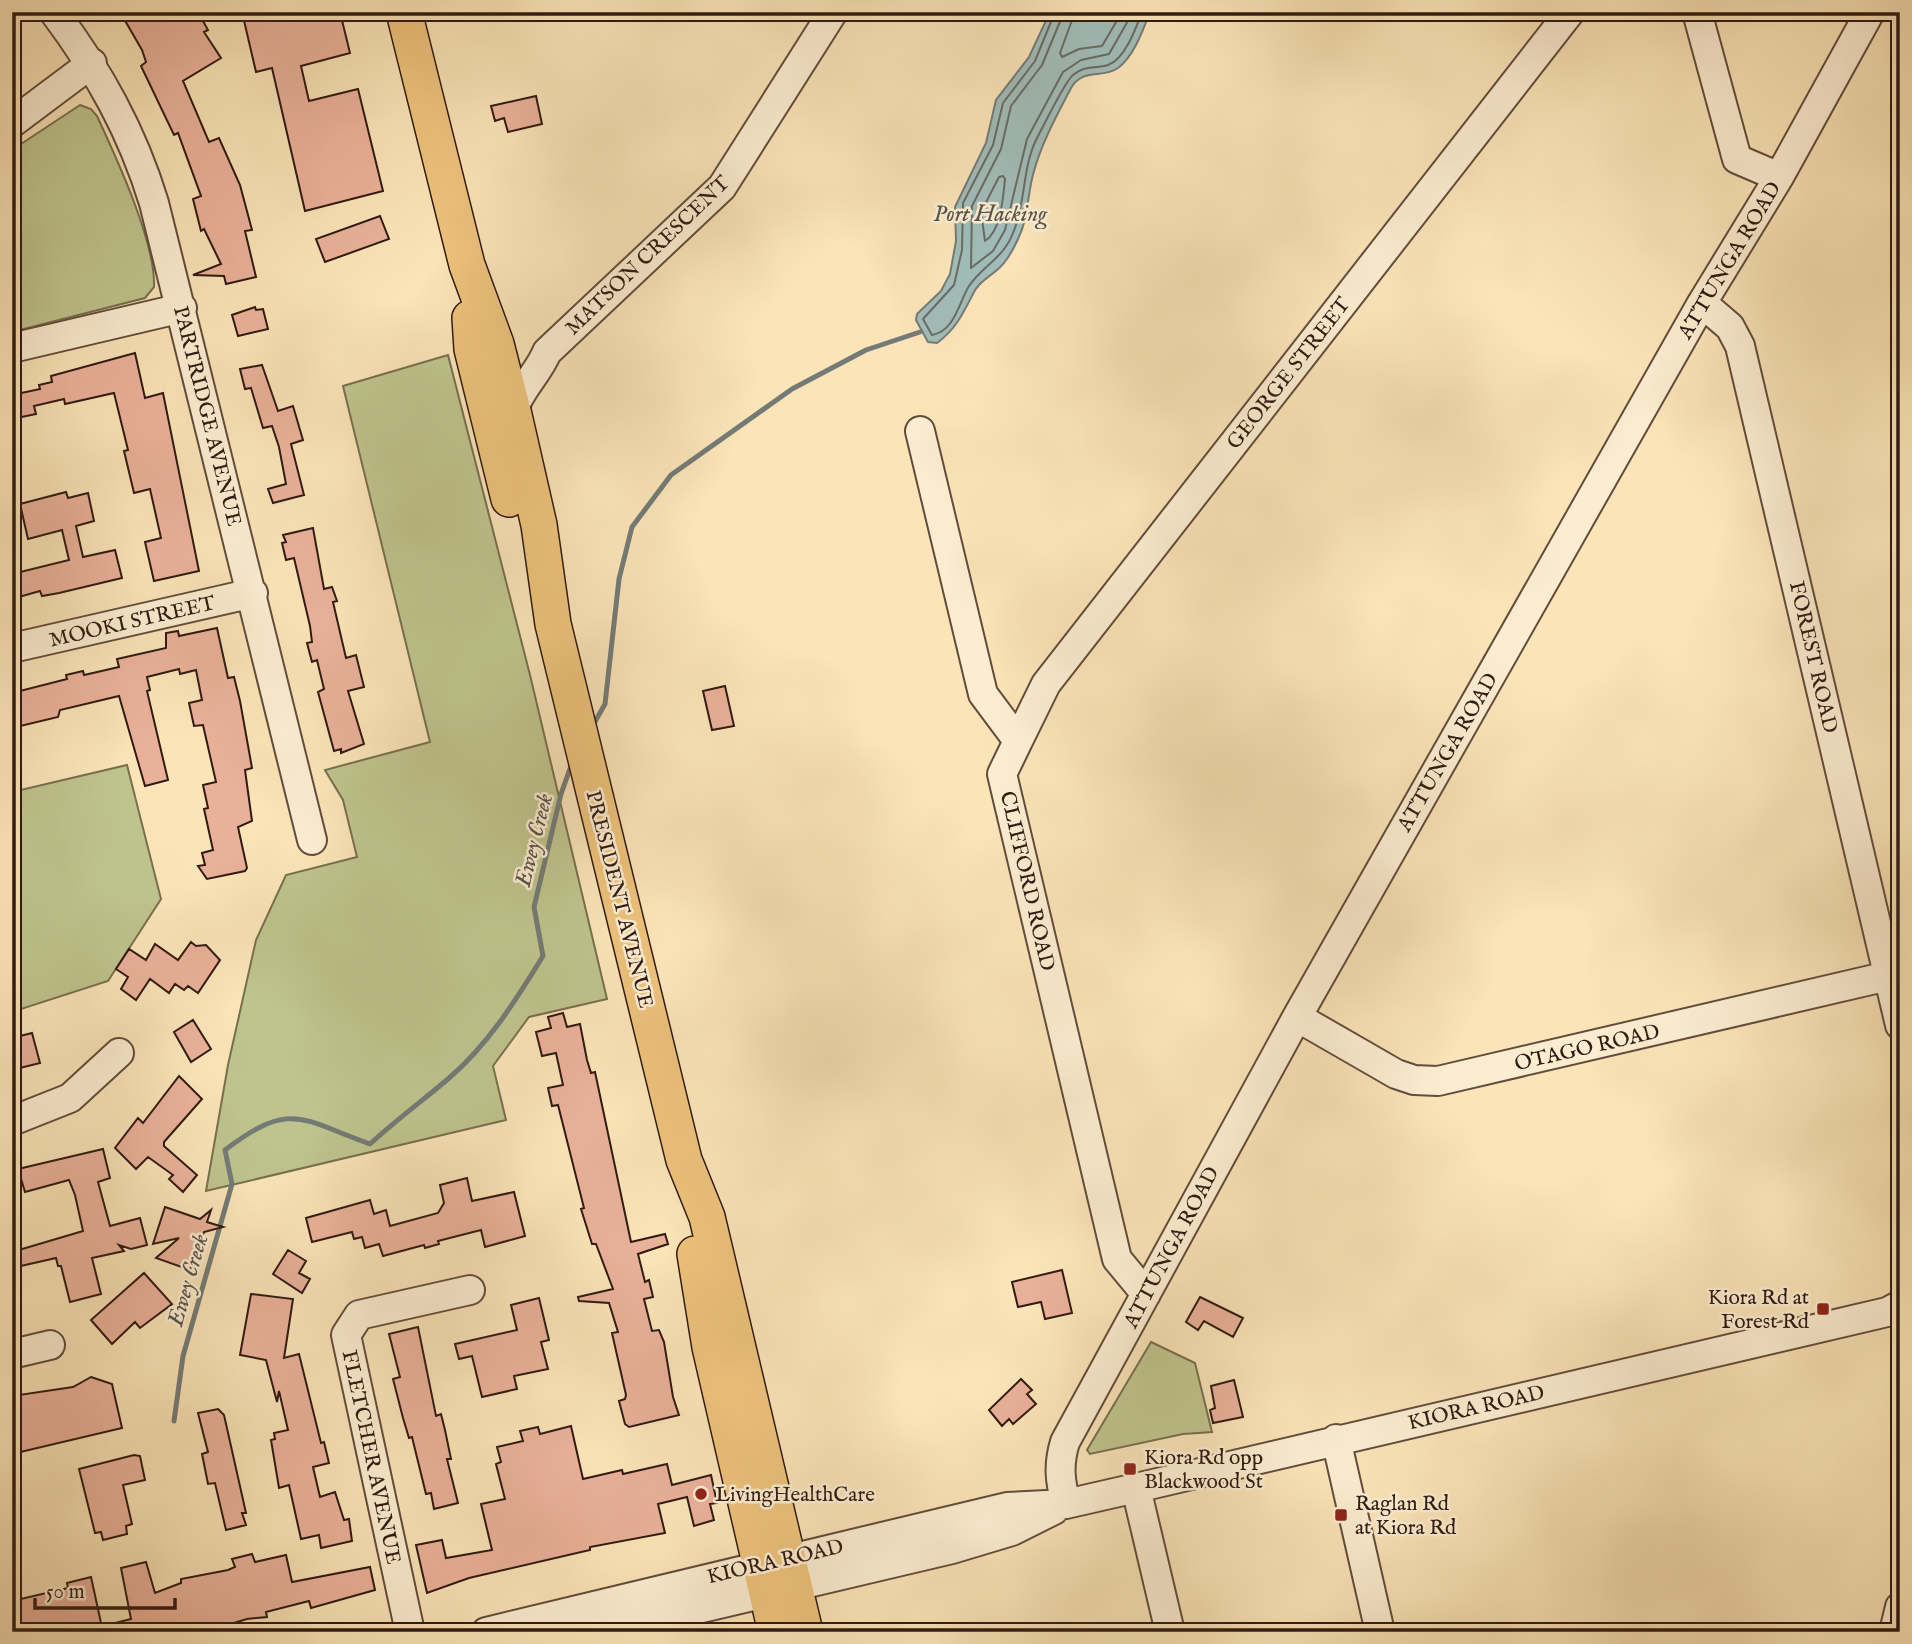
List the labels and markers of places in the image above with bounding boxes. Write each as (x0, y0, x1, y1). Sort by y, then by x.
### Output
place label: Kiora Rd at Forest Rd (1708, 1285, 1810, 1336)
marker: Kiora Rd at Forest Rd (1815, 1301, 1831, 1317)
place label: Kiora Rd opp Blackwood St (1144, 1445, 1263, 1496)
marker: Kiora Rd opp Blackwood St (1122, 1461, 1138, 1477)
place label: LivingHealthCare (715, 1482, 875, 1509)
marker: LivingHealthCare (693, 1486, 709, 1502)
place label: Raglan Rd at Kiora Rd (1355, 1491, 1457, 1542)
marker: Raglan Rd at Kiora Rd (1333, 1507, 1349, 1523)

